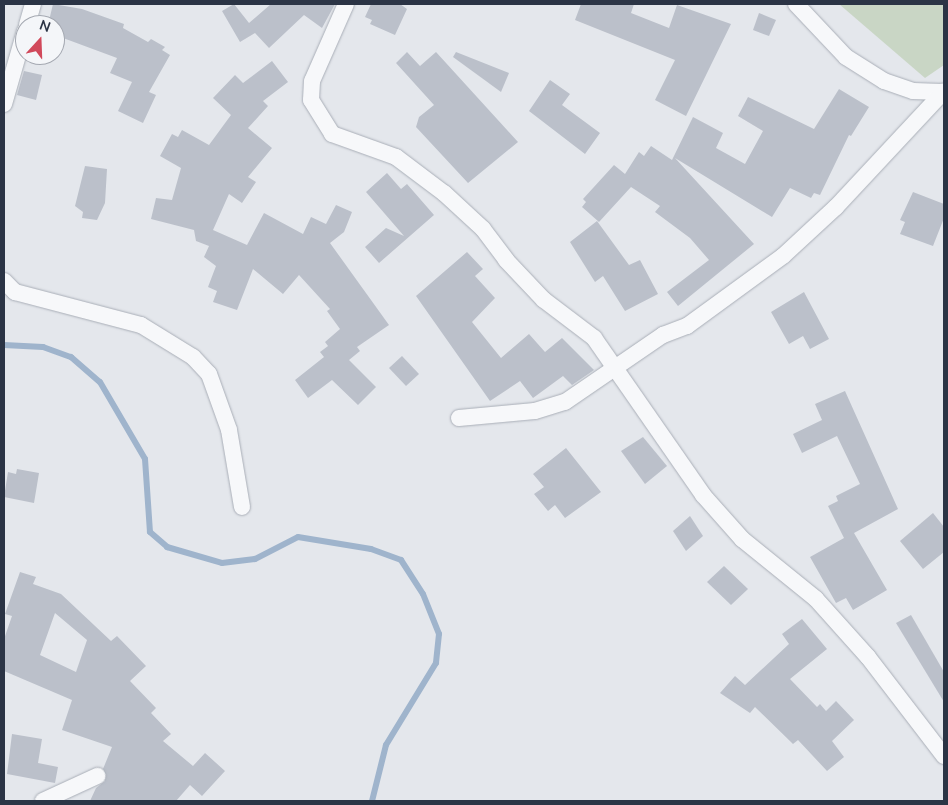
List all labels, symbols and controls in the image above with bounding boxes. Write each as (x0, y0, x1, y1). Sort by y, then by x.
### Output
north arrow (15, 15, 65, 65)
text: N (37, 16, 53, 37)

